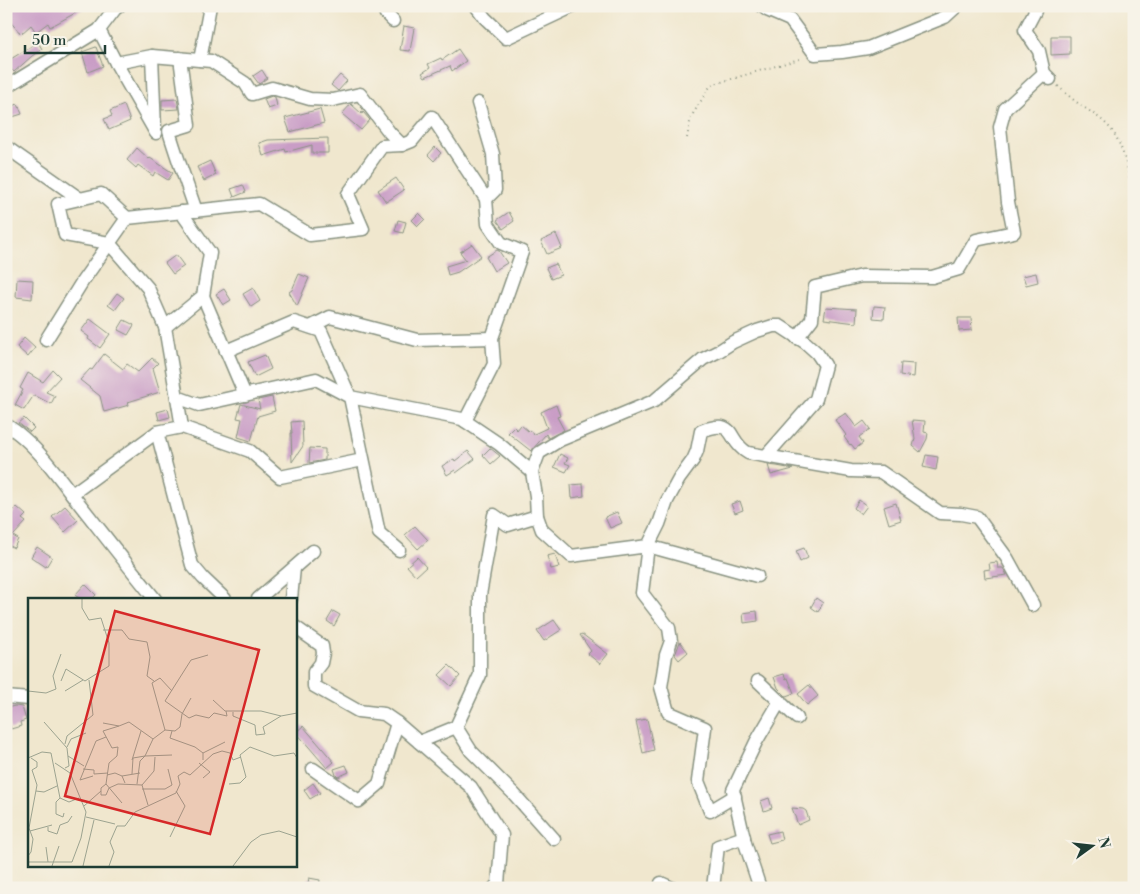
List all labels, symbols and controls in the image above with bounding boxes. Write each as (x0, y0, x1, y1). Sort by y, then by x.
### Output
scale bar (25, 22, 105, 54)
text: 50 m (32, 31, 66, 50)
inset map (28, 598, 296, 866)
north arrow (1068, 822, 1118, 872)
text: N (1093, 835, 1114, 851)

